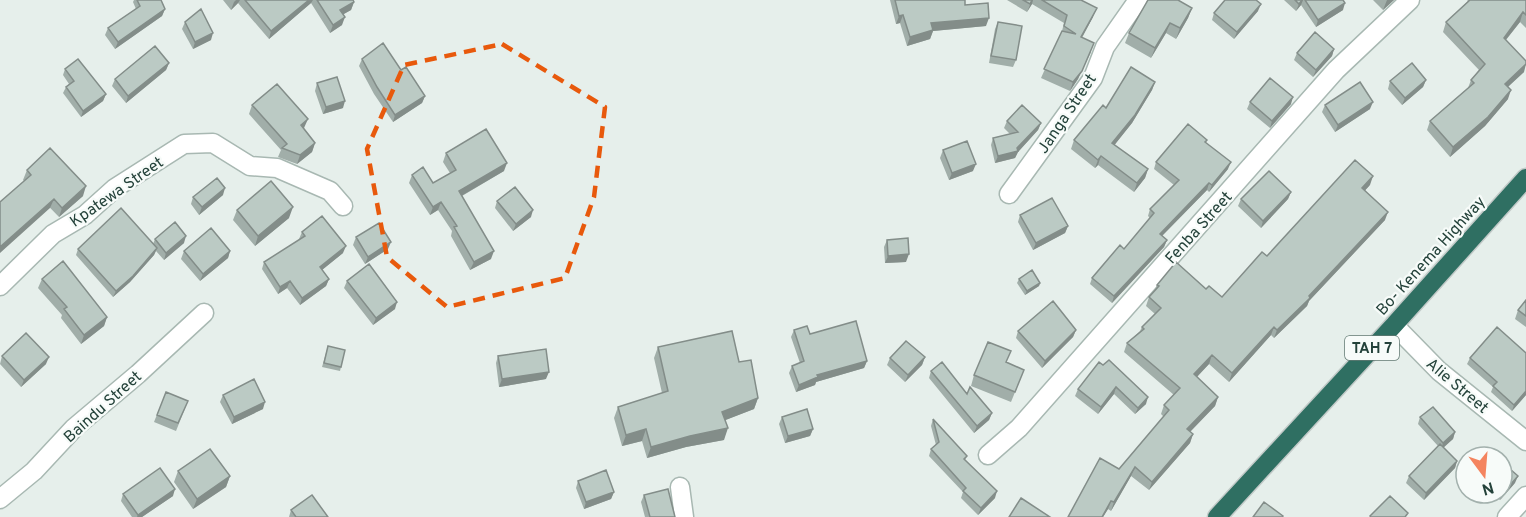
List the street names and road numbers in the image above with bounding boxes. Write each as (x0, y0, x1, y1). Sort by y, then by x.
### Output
street label: Janga Street (1034, 70, 1102, 158)
street label: Kpatewa Street (66, 153, 168, 232)
street label: Fenba Street (1162, 188, 1237, 269)
street label: Bo- Kenema Highway (1373, 192, 1490, 320)
road number: TAH 7 (1345, 336, 1399, 360)
street label: Alie Street (1421, 355, 1492, 418)
street label: Baindu Street (60, 367, 147, 448)

